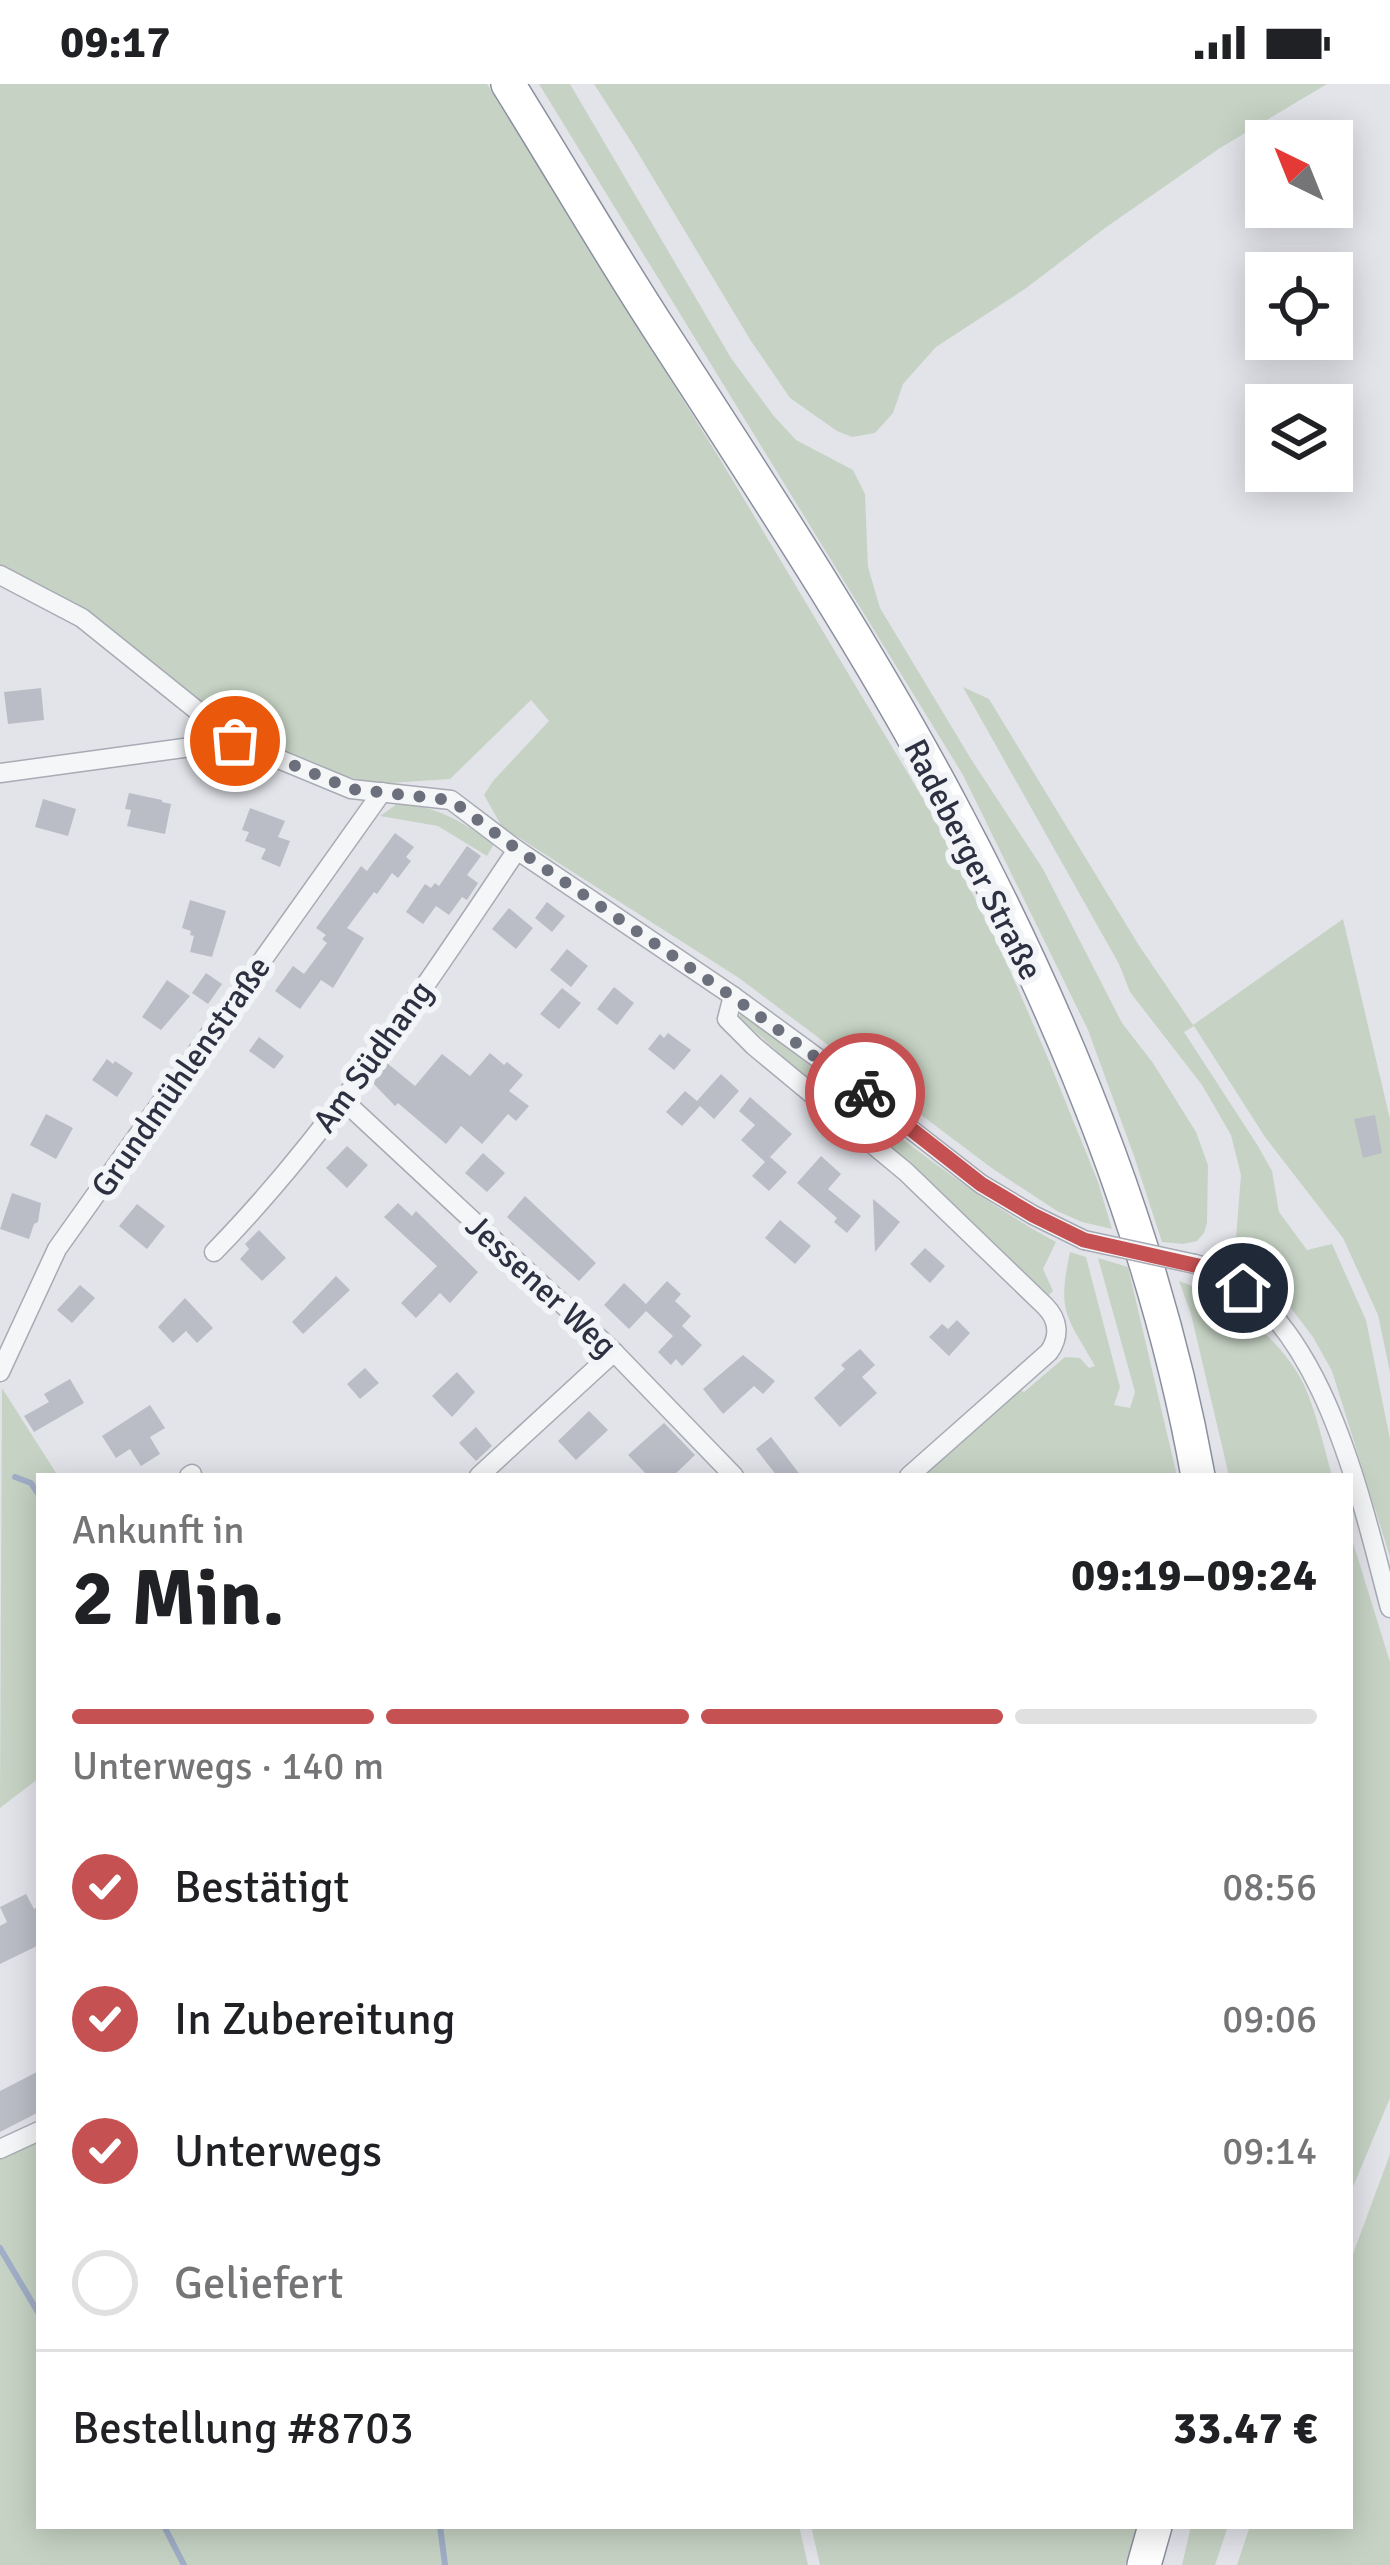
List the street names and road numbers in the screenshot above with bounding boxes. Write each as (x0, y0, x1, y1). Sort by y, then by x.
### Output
street label: Radeberger Straße (894, 732, 1051, 987)
street label: Grundmühlenstraße (83, 948, 280, 1205)
street label: Am Südhang (304, 973, 442, 1141)
street label: Jessener Weg (457, 1206, 625, 1366)

